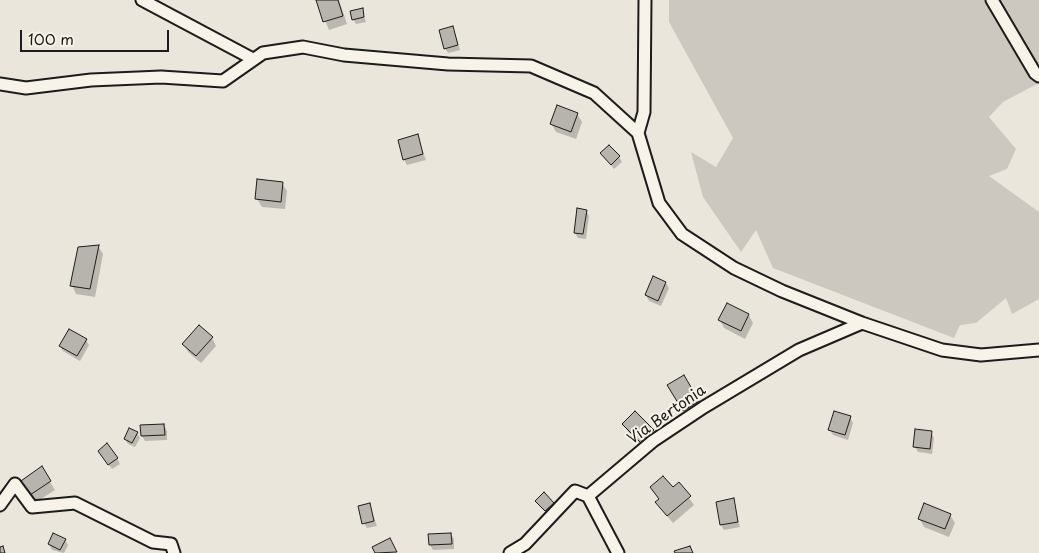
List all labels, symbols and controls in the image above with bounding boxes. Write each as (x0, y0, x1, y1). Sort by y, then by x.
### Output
scale bar (22, 20, 171, 52)
text: 100 m (28, 27, 74, 50)
street label: Via Bertonia (624, 381, 710, 449)

